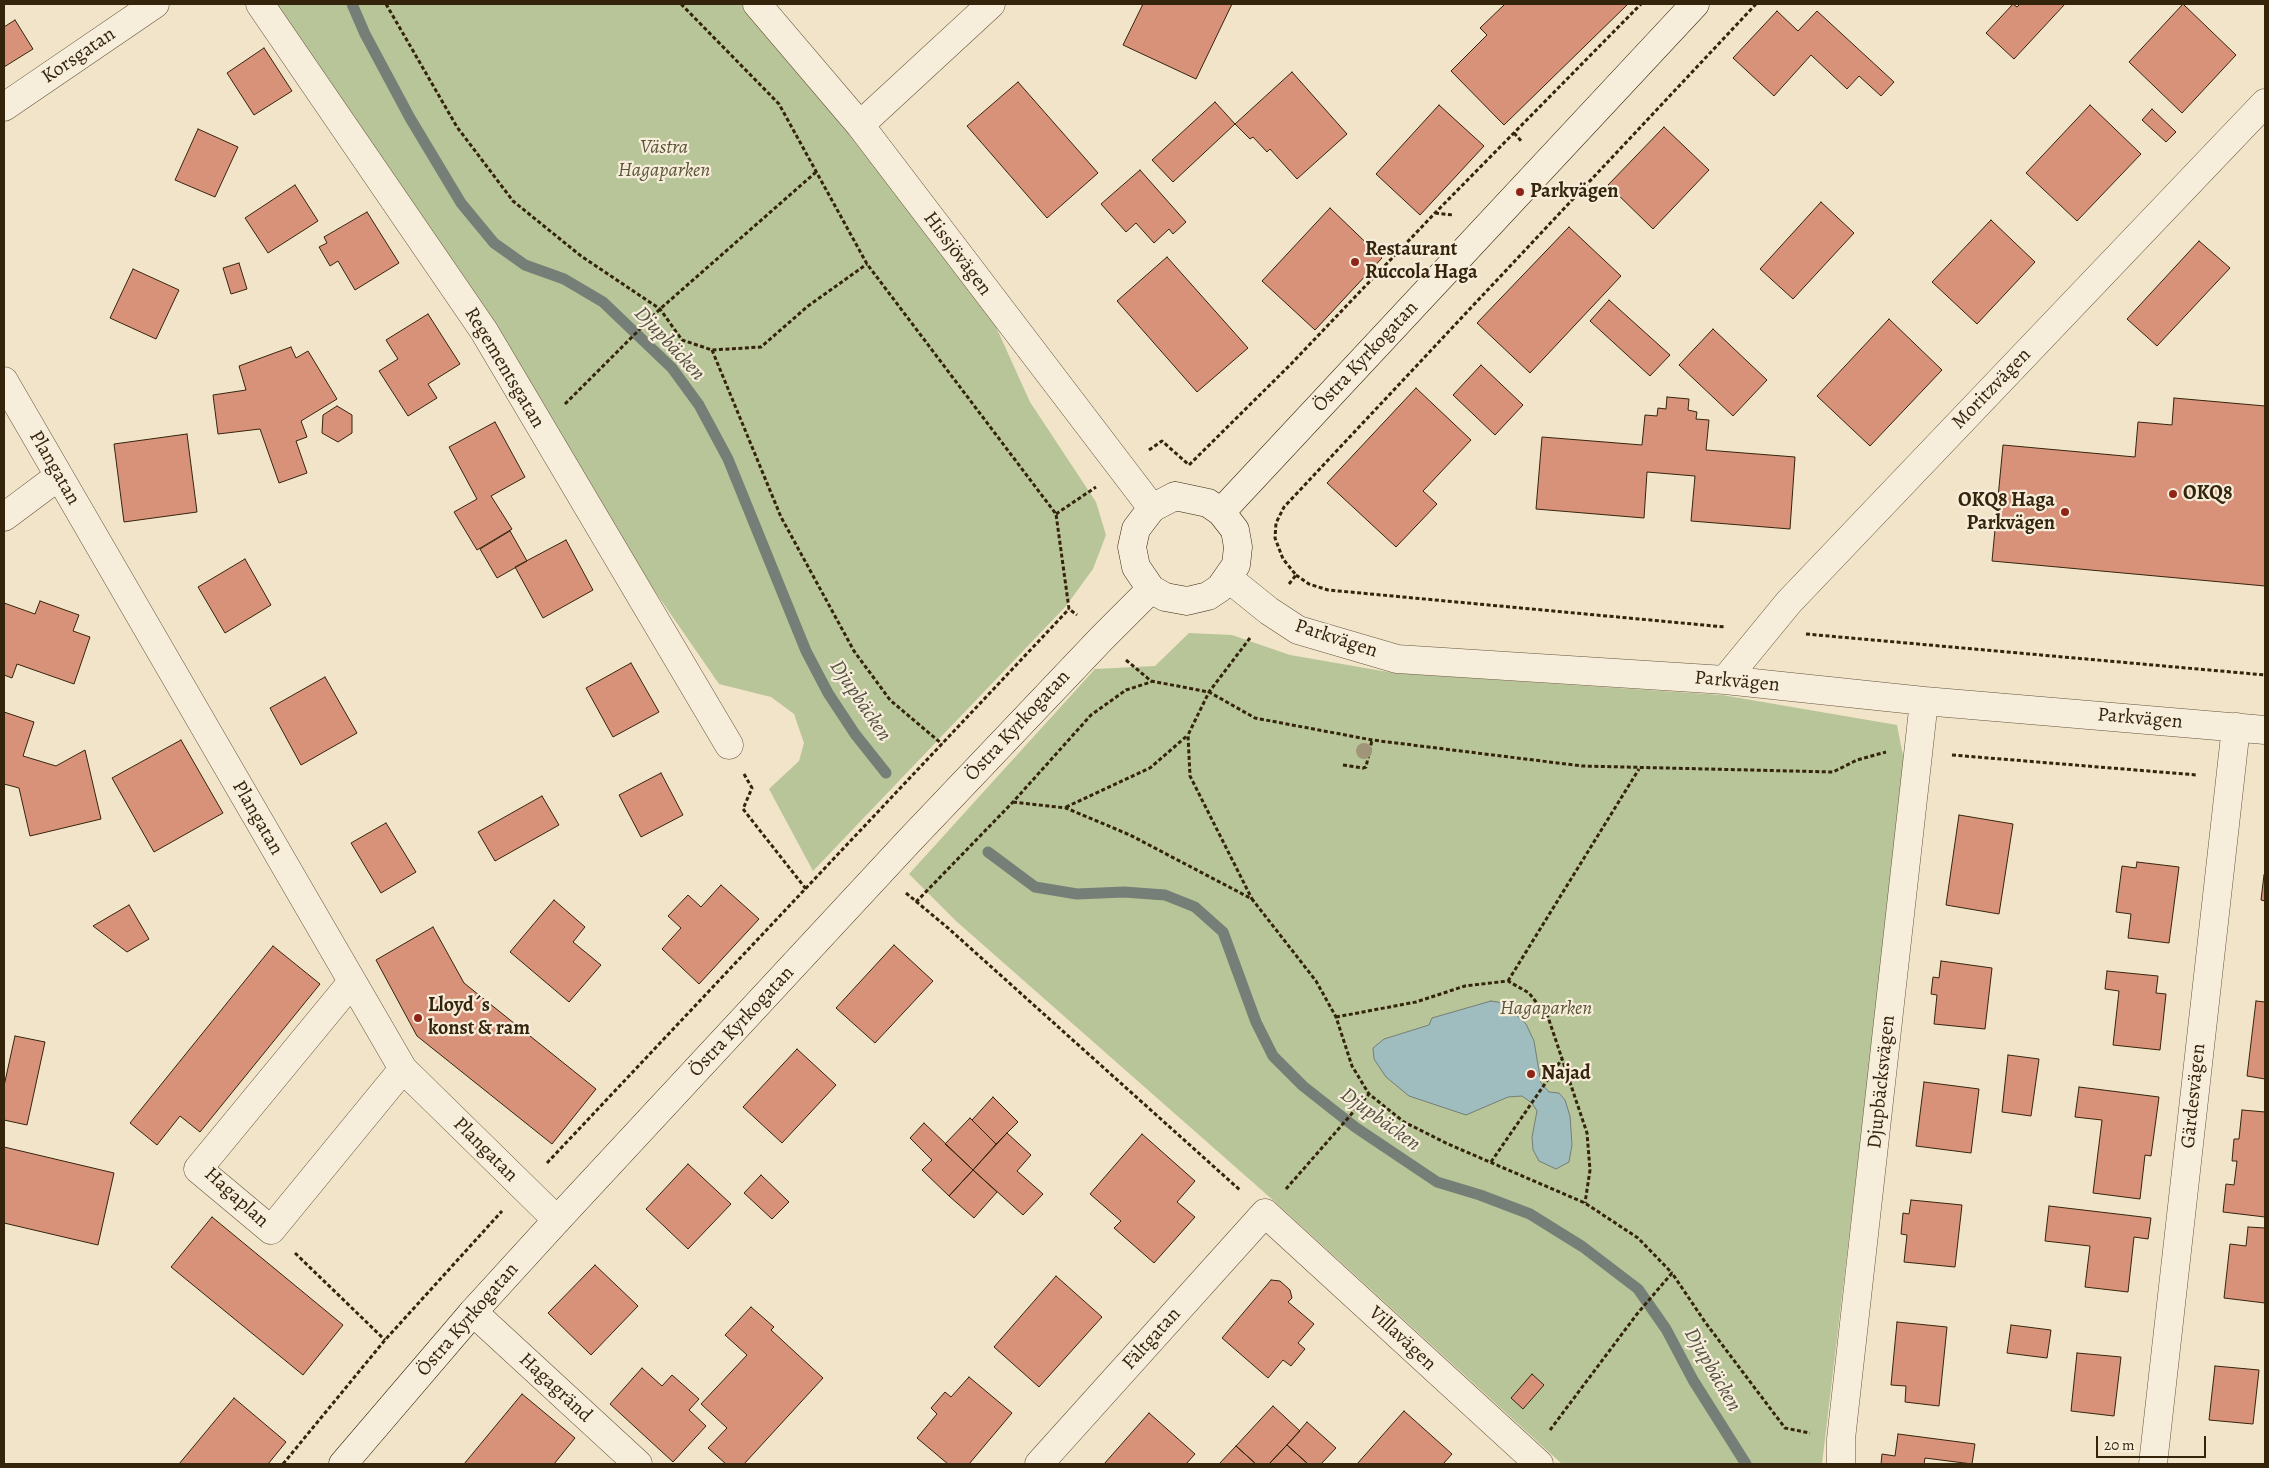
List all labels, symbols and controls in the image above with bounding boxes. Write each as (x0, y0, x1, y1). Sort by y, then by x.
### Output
street label: Korsgatan (38, 23, 120, 89)
park label: Västra Hagaparken (618, 136, 710, 183)
place label: Parkvägen (1530, 180, 1618, 204)
marker: Parkvägen (1514, 186, 1526, 198)
street label: Hissjövägen (918, 207, 996, 301)
place label: Restaurant Ruccola Haga (1365, 238, 1478, 285)
marker: Restaurant Ruccola Haga (1349, 256, 1361, 268)
street label: Östra Kyrkogatan (1308, 296, 1424, 418)
water label: Djupbäcken (628, 302, 710, 386)
street label: Regementsgatan (459, 303, 549, 433)
street label: Moritzvägen (1947, 343, 2037, 435)
street label: Plangatan (23, 426, 85, 510)
place label: OKQ8 (2183, 482, 2232, 506)
marker: OKQ8 (2167, 488, 2179, 500)
place label: OKQ8 Haga Parkvägen (1958, 489, 2055, 536)
marker: OKQ8 Haga Parkvägen (2059, 506, 2071, 518)
street label: Parkvägen (1292, 614, 1380, 664)
water label: Djupbäcken (824, 656, 896, 746)
street label: Östra Kyrkogatan (960, 665, 1076, 787)
street label: Parkvägen (1693, 666, 1781, 698)
street label: Parkvägen (2096, 703, 2184, 735)
street label: Plangatan (226, 776, 288, 860)
street label: Östra Kyrkogatan (684, 961, 800, 1083)
place label: Lloyd´s konst & ram (428, 994, 530, 1041)
park label: Hagaparken (1500, 997, 1592, 1021)
marker: Lloyd´s konst & ram (412, 1012, 424, 1024)
street label: Djupbäcksvägen (1863, 1014, 1901, 1150)
street label: Gärdesvägen (2177, 1042, 2211, 1150)
place label: Najad (1541, 1062, 1591, 1086)
marker: Najad (1525, 1068, 1537, 1080)
water label: Djupbäcken (1335, 1083, 1425, 1157)
street label: Plangatan (447, 1112, 523, 1188)
street label: Hagaplan (199, 1163, 273, 1233)
street label: Östra Kyrkogatan (412, 1258, 524, 1382)
street label: Villavägen (1363, 1302, 1441, 1376)
street label: Fältgatan (1118, 1303, 1186, 1375)
water label: Djupbäcken (1678, 1324, 1746, 1416)
street label: Hagagränd (513, 1348, 597, 1428)
scale bar (2099, 1426, 2209, 1458)
text: 20 m (2104, 1435, 2135, 1455)

